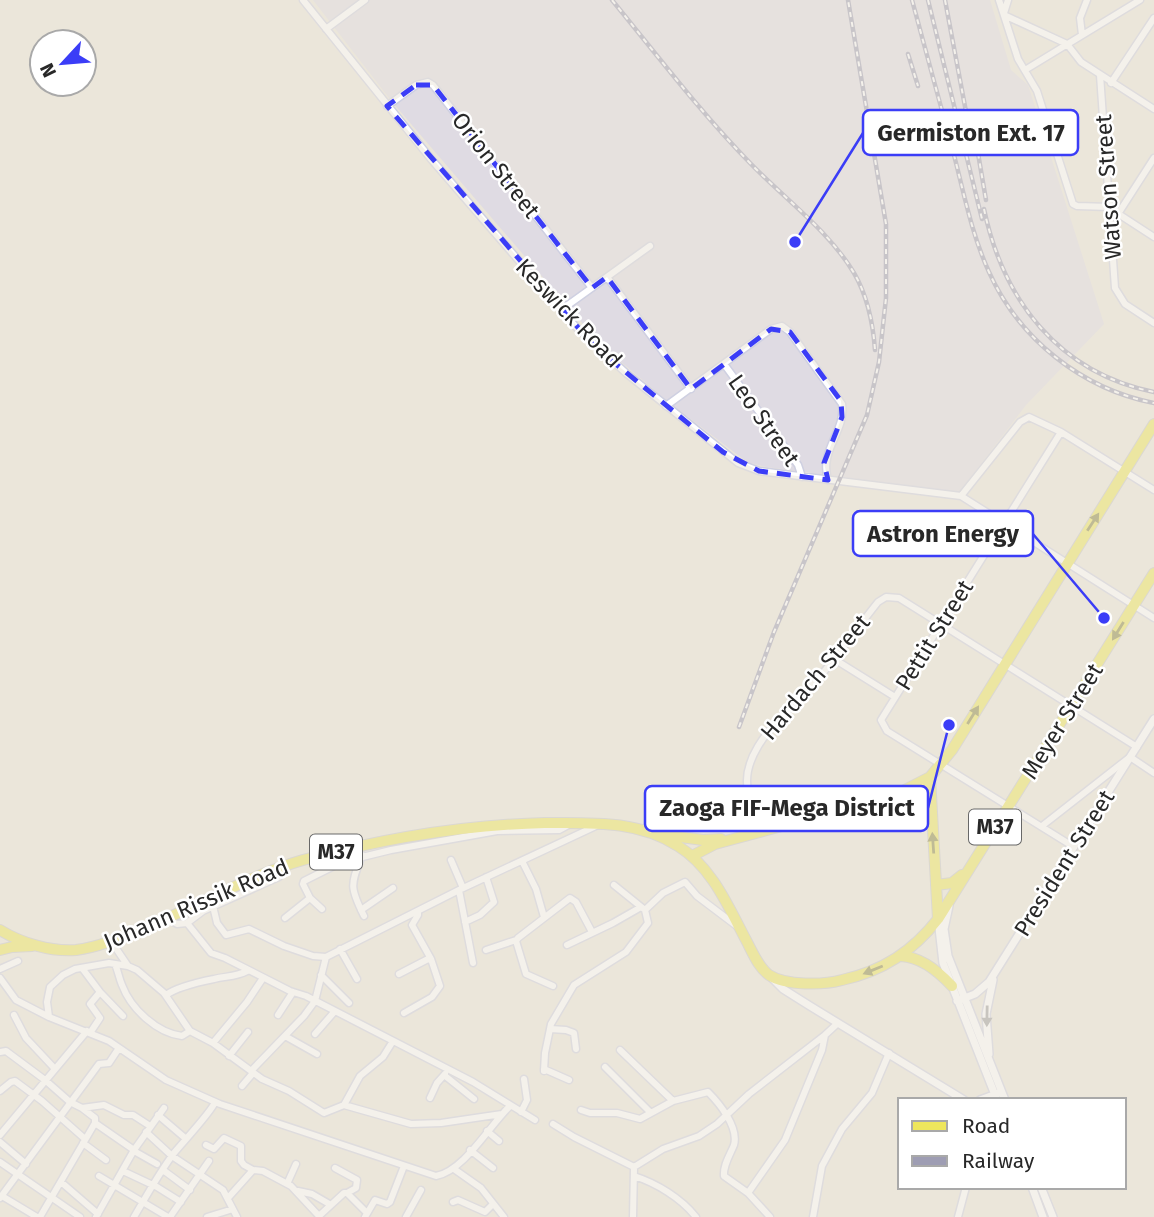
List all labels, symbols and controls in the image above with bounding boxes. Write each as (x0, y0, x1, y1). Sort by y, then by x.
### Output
north arrow (28, 28, 98, 98)
text: N (35, 60, 61, 81)
street label: Orion Street (446, 106, 546, 224)
callout: Germiston Ext. 17 (863, 110, 1078, 155)
street label: Watson Street (1089, 113, 1127, 260)
text: Germiston Ext. 17 (877, 119, 1065, 147)
street label: Keswick Road (510, 252, 628, 374)
street label: Leo Street (722, 369, 806, 472)
callout: Astron Energy (853, 511, 1033, 556)
one-way arrow (1086, 513, 1100, 531)
text: Astron Energy (866, 520, 1020, 548)
street label: Pettit Street (889, 574, 979, 695)
street label: Hardach Street (754, 608, 876, 746)
one-way arrow (1112, 621, 1125, 641)
street label: Meyer Street (1015, 657, 1109, 784)
one-way arrow (966, 705, 979, 725)
street label: President Street (1008, 784, 1121, 941)
callout: Zaoga FIF-Mega District (645, 786, 928, 831)
text: Zaoga FIF-Mega District (659, 794, 915, 822)
road number: M37 (969, 810, 1021, 844)
one-way arrow (927, 831, 938, 853)
road number: M37 (310, 834, 362, 870)
street label: Johann Rissik Road (99, 852, 293, 956)
one-way arrow (863, 965, 884, 976)
one-way arrow (981, 1005, 993, 1027)
legend (898, 1098, 1126, 1189)
text: Road (962, 1113, 1010, 1139)
text: Railway (962, 1148, 1035, 1174)

